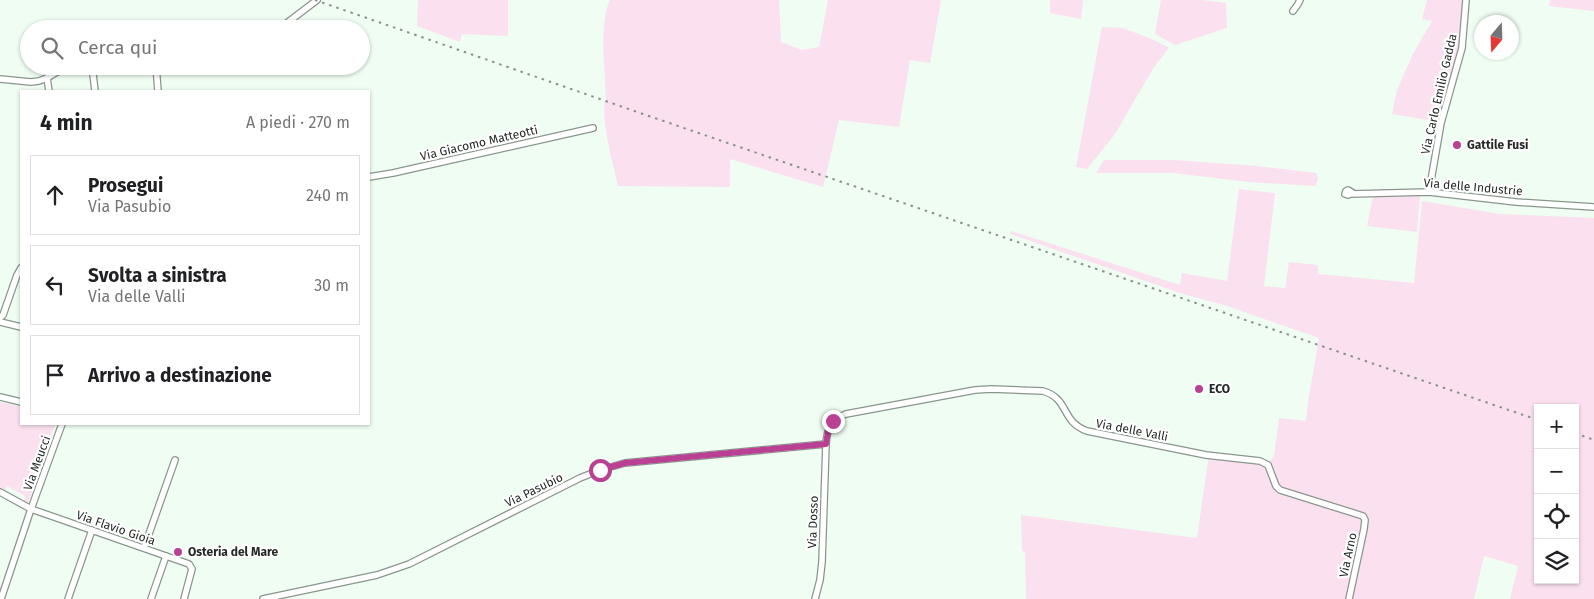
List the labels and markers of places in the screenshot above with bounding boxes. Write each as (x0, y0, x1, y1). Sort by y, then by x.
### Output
place label: Gattile Fusi (1467, 138, 1528, 152)
marker: Gattile Fusi (1451, 139, 1463, 151)
place label: ECO (1209, 382, 1230, 396)
marker: ECO (1193, 383, 1205, 395)
place label: Osteria del Mare (188, 545, 278, 559)
marker: Osteria del Mare (172, 546, 184, 558)

